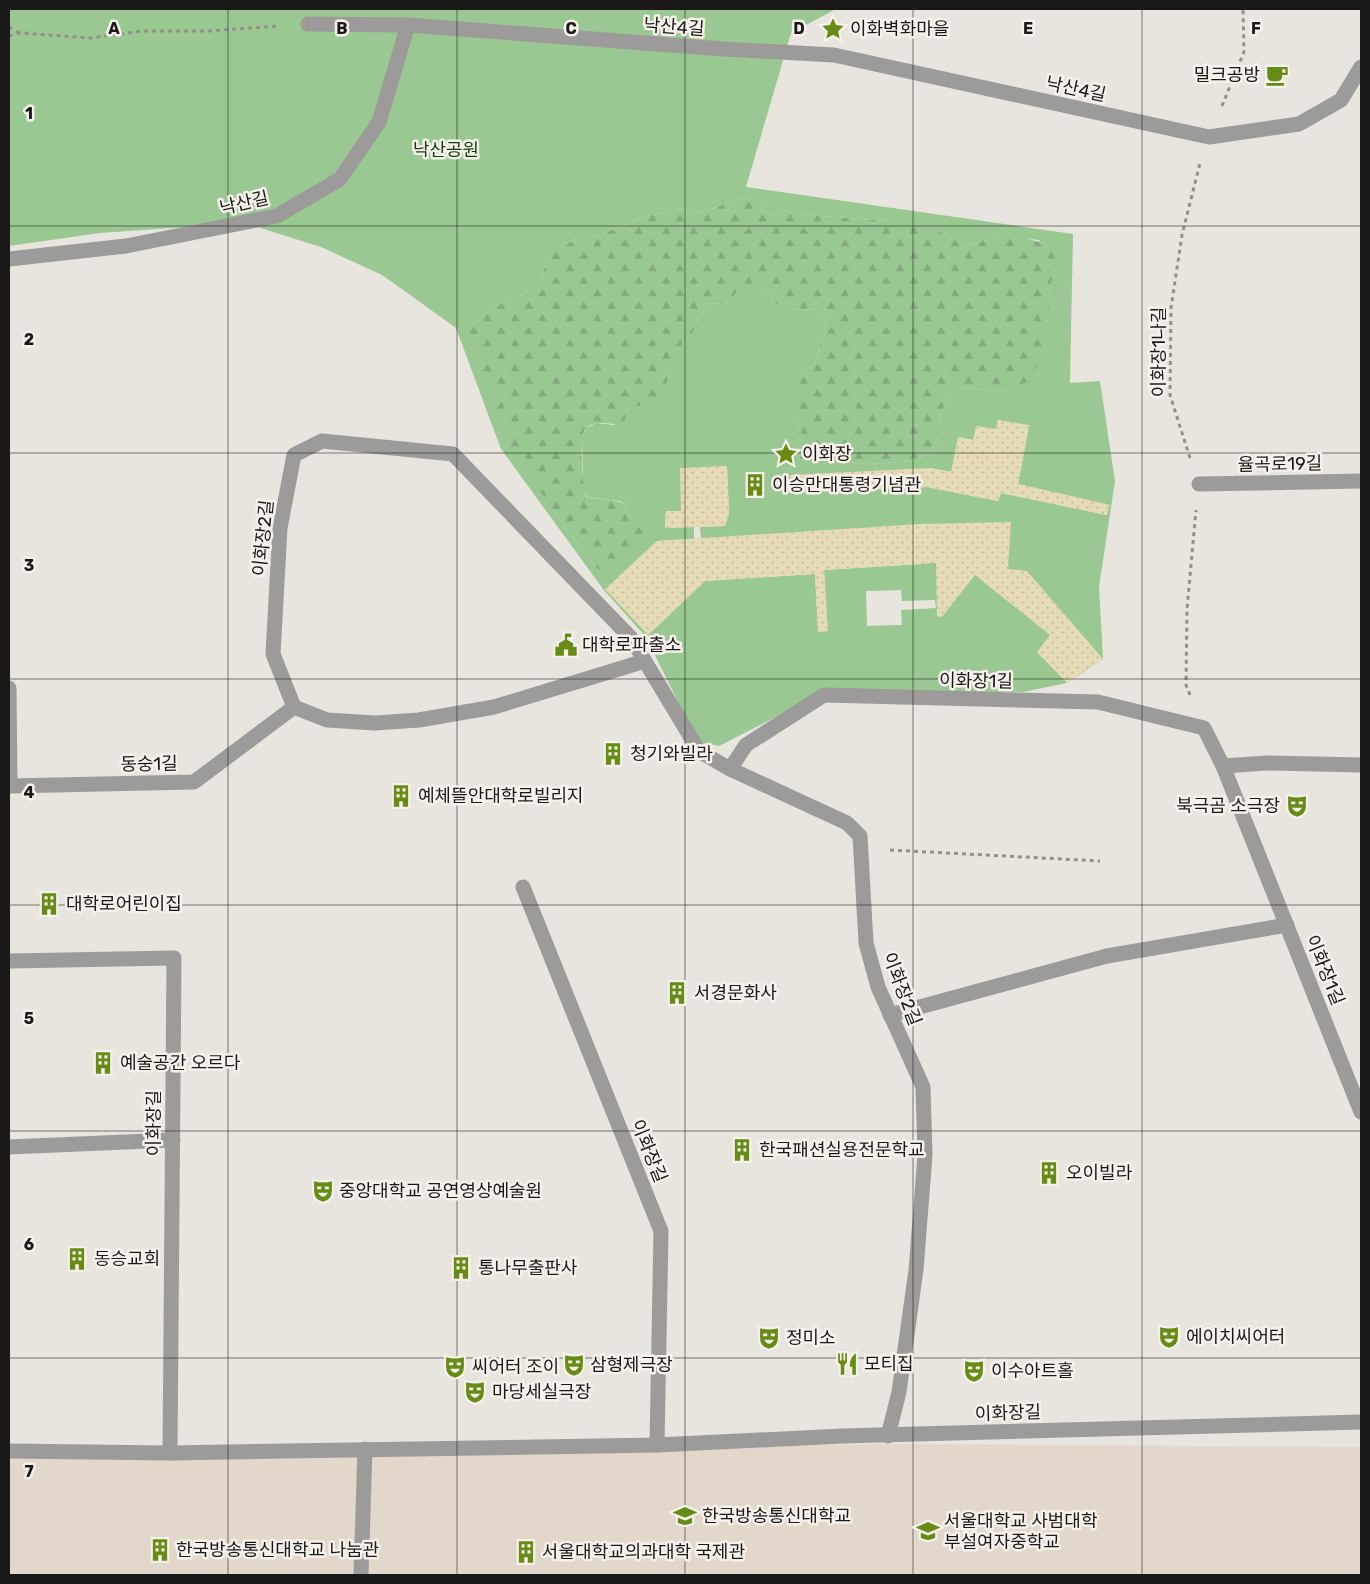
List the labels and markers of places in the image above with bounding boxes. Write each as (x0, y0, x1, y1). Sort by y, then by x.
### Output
place icon: 이화벽화마을 (820, 16, 846, 42)
place label: 이화벽화마을 (850, 18, 949, 40)
cafe icon: 밀크공방 (1264, 62, 1290, 88)
place label: 밀크공방 (1194, 64, 1260, 86)
place icon: 이화장 (773, 441, 799, 467)
place label: 이화장 (802, 443, 852, 465)
building icon: 이승만대통령기념관 (742, 472, 768, 498)
place label: 이승만대통령기념관 (772, 474, 921, 496)
public building icon: 대학로파출소 (553, 632, 579, 658)
place label: 대학로파출소 (582, 634, 681, 656)
building icon: 청기와빌라 (600, 741, 626, 767)
place label: 청기와빌라 (630, 743, 713, 765)
building icon: 예체뜰안대학로빌리지 (388, 783, 414, 809)
place label: 예체뜰안대학로빌리지 (418, 785, 584, 807)
theatre icon: 북극곰 소극장 (1284, 793, 1310, 819)
place label: 북극곰 소극장 (1176, 795, 1280, 817)
building icon: 대학로어린이집 (36, 891, 62, 917)
place label: 대학로어린이집 (66, 893, 182, 915)
building icon: 서경문화사 (664, 980, 690, 1006)
place label: 서경문화사 (694, 982, 777, 1004)
building icon: 예술공간 오르다 (90, 1050, 116, 1076)
place label: 예술공간 오르다 (120, 1052, 241, 1074)
building icon: 한국패션실용전문학교 (729, 1137, 755, 1163)
place label: 한국패션실용전문학교 (759, 1139, 925, 1161)
building icon: 오이빌라 (1036, 1160, 1062, 1186)
place label: 오이빌라 (1066, 1162, 1133, 1184)
theatre icon: 중앙대학교 공연영상예술원 (310, 1178, 336, 1204)
place label: 중앙대학교 공연영상예술원 (339, 1180, 542, 1202)
building icon: 동승교회 (64, 1246, 90, 1272)
place label: 동승교회 (94, 1248, 160, 1270)
building icon: 통나무출판사 (448, 1255, 474, 1281)
place label: 통나무출판사 (478, 1257, 578, 1279)
theatre icon: 에이치씨어터 (1156, 1324, 1182, 1350)
theatre icon: 정미소 (756, 1325, 782, 1351)
place label: 에이치씨어터 (1186, 1326, 1285, 1348)
place label: 정미소 (786, 1327, 836, 1349)
restaurant icon: 모티집 (834, 1351, 860, 1377)
theatre icon: 삼형제극장 (561, 1352, 587, 1378)
place label: 모티집 (864, 1353, 914, 1375)
theatre icon: 씨어터 조이 (442, 1354, 468, 1380)
place label: 삼형제극장 (590, 1354, 673, 1376)
place label: 씨어터 조이 (472, 1356, 559, 1378)
theatre icon: 이수아트홀 (961, 1358, 987, 1384)
place label: 이수아트홀 (991, 1360, 1074, 1382)
theatre icon: 마당세실극장 (462, 1379, 488, 1405)
place label: 마당세실극장 (492, 1381, 591, 1403)
school or university icon: 한국방송통신대학교 (672, 1503, 698, 1529)
place label: 한국방송통신대학교 (702, 1505, 851, 1527)
place label: 서울대학교 사범대학 부설여자중학교 (944, 1510, 1097, 1553)
school or university icon: 서울대학교 사범대학 부설여자중학교 (915, 1518, 941, 1544)
building icon: 한국방송통신대학교 나눔관 (147, 1537, 173, 1563)
place label: 한국방송통신대학교 나눔관 (176, 1539, 380, 1561)
building icon: 서울대학교의과대학 국제관 (513, 1539, 539, 1565)
place label: 서울대학교의과대학 국제관 (542, 1541, 746, 1563)

